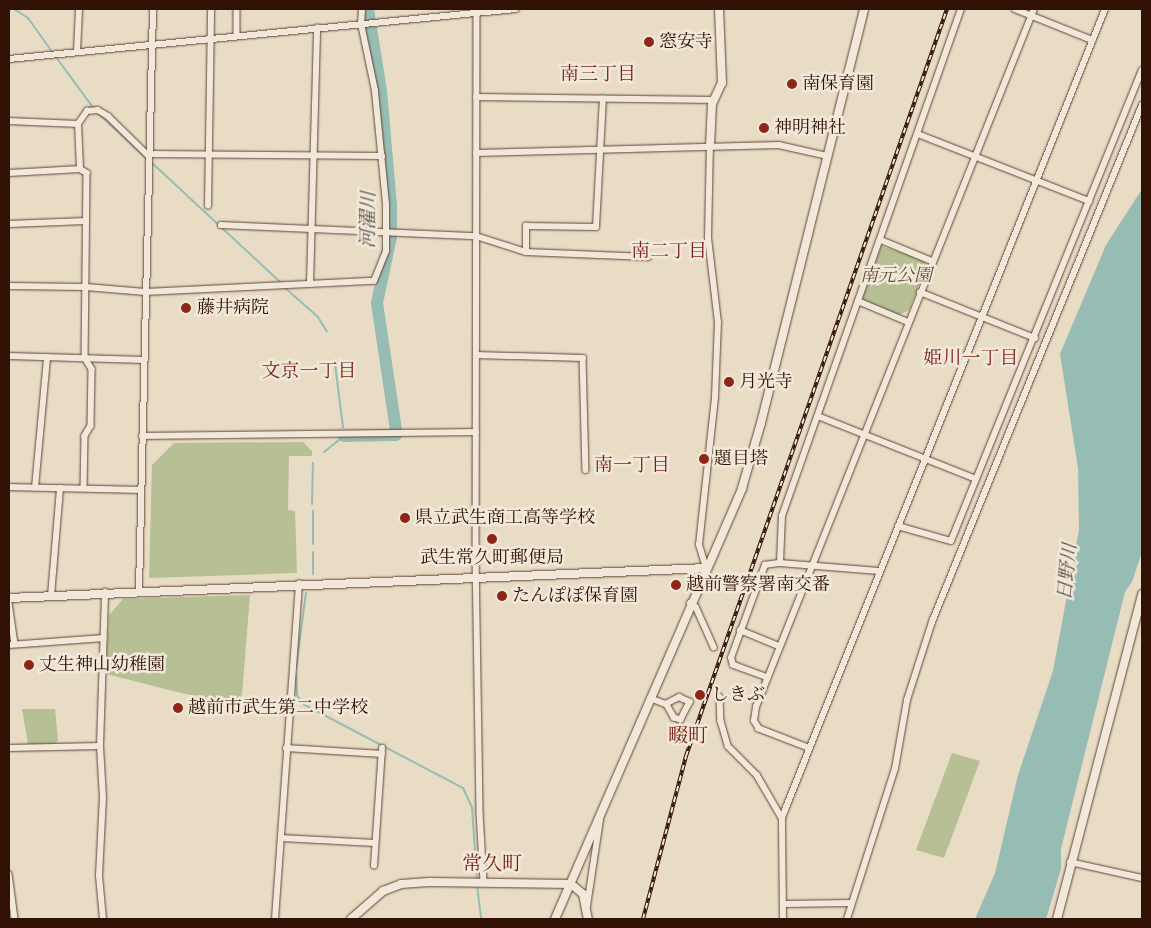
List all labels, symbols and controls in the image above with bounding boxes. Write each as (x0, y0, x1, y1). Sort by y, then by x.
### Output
place label: 窓安寺 (659, 31, 713, 53)
marker: 窓安寺 (643, 36, 655, 48)
district label: 南三丁目 (560, 64, 636, 86)
place label: 南保育園 (802, 73, 874, 95)
marker: 南保育園 (786, 78, 798, 90)
place label: 神明神社 (774, 117, 846, 139)
marker: 神明神社 (758, 122, 770, 134)
water label: 河濯川 (357, 191, 381, 249)
district label: 南二丁目 (631, 241, 707, 263)
park label: 南元公園 (860, 265, 932, 287)
place label: 藤井病院 (197, 297, 269, 319)
marker: 藤井病院 (179, 301, 193, 315)
district label: 姫川一丁目 (924, 348, 1018, 370)
district label: 文京一丁目 (262, 361, 356, 383)
place label: 月光寺 (739, 371, 793, 393)
marker: 月光寺 (723, 376, 735, 388)
place label: 題目塔 (714, 448, 768, 470)
marker: 題目塔 (698, 453, 710, 465)
district label: 南一丁目 (594, 455, 670, 477)
place label: 県立武生商工高等学校 (415, 507, 595, 529)
marker: 県立武生商工高等学校 (399, 512, 411, 524)
marker: 武生常久町郵便局 (486, 533, 498, 545)
water label: 日野川 (1054, 542, 1082, 602)
place label: 武生常久町郵便局 (420, 547, 564, 569)
place label: 越前警察署南交番 (686, 574, 830, 596)
marker: 越前警察署南交番 (670, 579, 682, 591)
place label: たんぽぽ保育園 (512, 585, 638, 607)
marker: たんぽぽ保育園 (496, 590, 508, 602)
place label: 丈生神山幼稚園 (39, 654, 165, 676)
marker: 丈生神山幼稚園 (23, 659, 35, 671)
place label: しきぶ (711, 684, 765, 706)
marker: しきぶ (693, 688, 707, 702)
place label: 越前市武生第二中学校 (188, 697, 368, 719)
marker: 越前市武生第二中学校 (172, 702, 184, 714)
district label: 畷町 (668, 724, 708, 748)
district label: 常久町 (462, 852, 522, 876)

